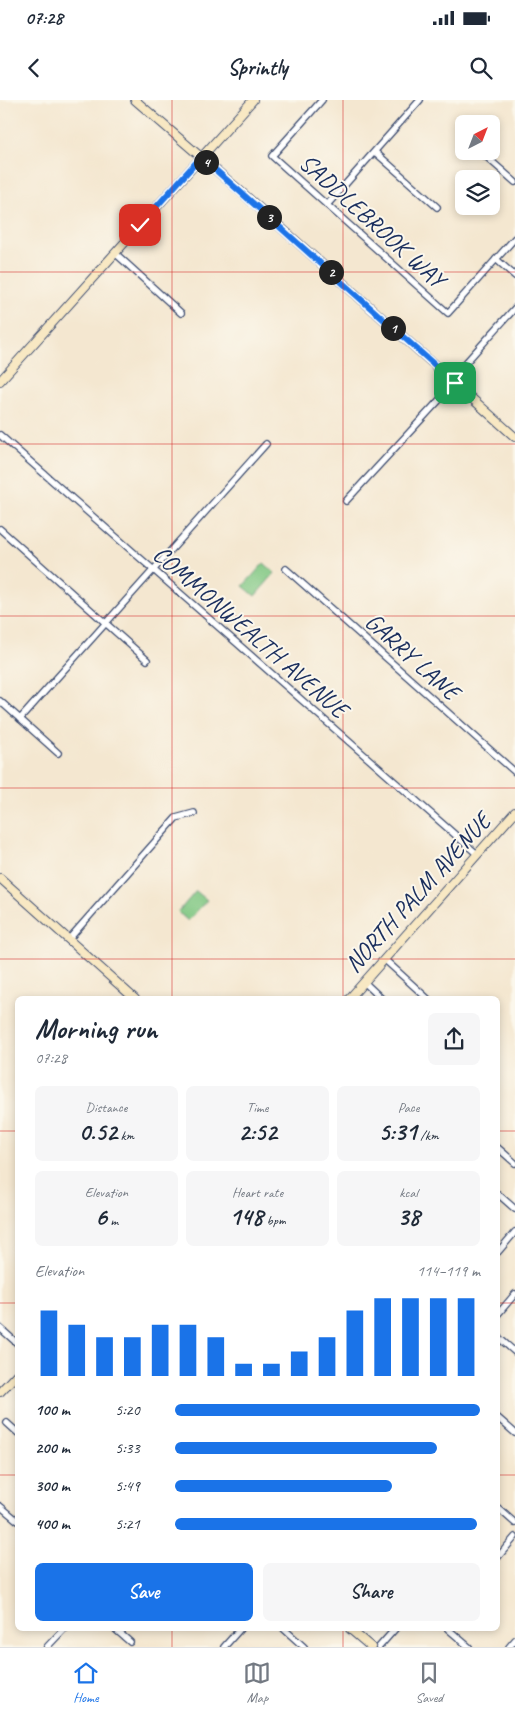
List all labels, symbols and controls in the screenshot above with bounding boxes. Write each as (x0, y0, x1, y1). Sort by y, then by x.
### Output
text: 07:28 (25, 6, 63, 30)
icon: back (20, 54, 48, 82)
text: Sprintly (227, 54, 288, 82)
icon: search (467, 54, 495, 82)
north arrow (455, 115, 500, 160)
map controls (455, 115, 500, 215)
street label: SADDLEBROOK WAY (292, 147, 455, 297)
pin: 4 (194, 150, 218, 174)
text: 4 (203, 154, 210, 171)
button: layers (455, 170, 500, 215)
pin (119, 204, 161, 246)
pin: 3 (256, 204, 282, 230)
text: 3 (266, 209, 273, 226)
icon: check (126, 211, 154, 239)
pin: 2 (318, 260, 344, 284)
text: 2 (328, 264, 335, 281)
pin: 1 (380, 316, 406, 340)
text: 1 (390, 320, 397, 337)
pin (434, 362, 476, 404)
icon: arrive (441, 369, 469, 397)
street label: COMMONWEALTH AVENUE (146, 538, 357, 727)
street label: GARRY LANE (358, 606, 469, 710)
street label: NORTH PALM AVENUE (337, 804, 500, 979)
text: Morning run (35, 1011, 157, 1046)
button: share (428, 1013, 480, 1065)
text: 07:28 (35, 1048, 67, 1068)
text: Distance (86, 1099, 127, 1116)
text: Time (247, 1099, 268, 1116)
text: Pace (398, 1099, 419, 1116)
text: 0.52 (79, 1116, 117, 1148)
text: 2:52 (238, 1116, 277, 1148)
text: 5:31 (379, 1116, 417, 1148)
text: km (117, 1127, 134, 1144)
text: /km (417, 1127, 439, 1144)
text: Elevation (85, 1184, 128, 1201)
text: Heart rate (232, 1184, 283, 1201)
text: kcal (399, 1184, 418, 1201)
text: 6 (95, 1201, 107, 1233)
text: 148 (229, 1201, 263, 1233)
text: 38 (397, 1201, 420, 1233)
text: m (107, 1212, 118, 1229)
text: bpm (263, 1212, 286, 1229)
text: Elevation (35, 1261, 84, 1281)
text: 114–119 m (417, 1261, 480, 1281)
text: 100 m (35, 1400, 70, 1420)
text: 5:20 (115, 1400, 140, 1420)
text: 200 m (35, 1438, 70, 1458)
text: 5:33 (115, 1438, 140, 1458)
text: 300 m (35, 1476, 70, 1496)
text: 5:49 (115, 1476, 140, 1496)
text: 400 m (35, 1514, 70, 1534)
text: 5:21 (115, 1514, 140, 1534)
button: Save (35, 1563, 253, 1621)
button: Share (263, 1563, 480, 1621)
tab: Home (72, 1659, 100, 1706)
tab: Map (243, 1659, 271, 1706)
tab: Saved (415, 1659, 443, 1706)

